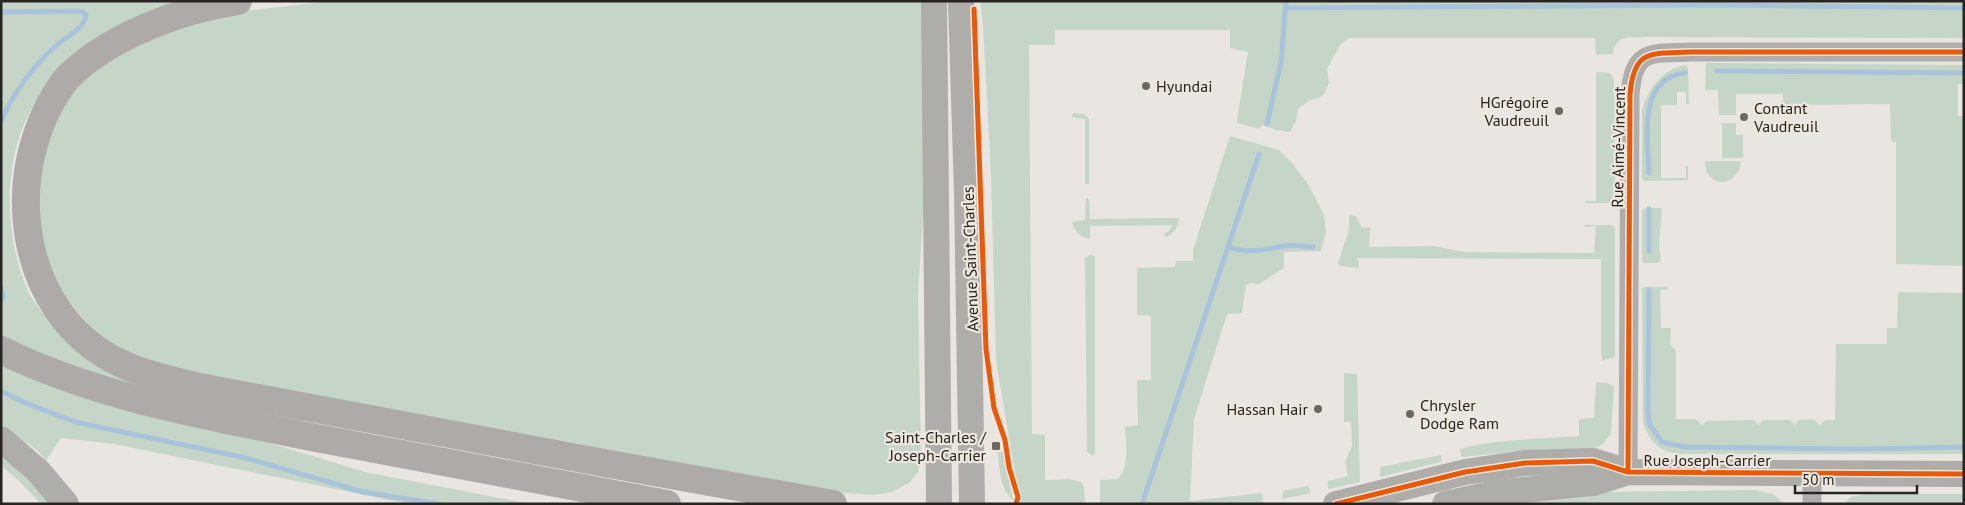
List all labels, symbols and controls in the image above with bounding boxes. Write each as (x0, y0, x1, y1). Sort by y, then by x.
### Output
place label: Hyundai (1156, 76, 1212, 96)
marker: Hyundai (1140, 80, 1152, 92)
street label: Rue Aimé-Vincent (1607, 86, 1629, 208)
place label: HGrégoire Vaudreuil (1480, 92, 1549, 130)
place label: Contant Vaudreuil (1753, 98, 1819, 136)
marker: HGrégoire Vaudreuil (1553, 105, 1565, 117)
marker: Contant Vaudreuil (1738, 111, 1750, 123)
street label: Avenue Saint-Charles (957, 186, 983, 332)
place label: Chrysler Dodge Ram (1420, 395, 1499, 433)
place label: Hassan Hair (1226, 399, 1309, 419)
marker: Hassan Hair (1312, 403, 1324, 415)
marker: Chrysler Dodge Ram (1404, 408, 1416, 420)
place label: Saint-Charles / Joseph-Carrier (885, 427, 987, 465)
marker: Saint-Charles / Joseph-Carrier (990, 440, 1002, 452)
street label: Rue Joseph-Carrier (1643, 450, 1771, 470)
scale bar (1795, 462, 1918, 494)
text: 50 m (1802, 470, 1835, 489)

